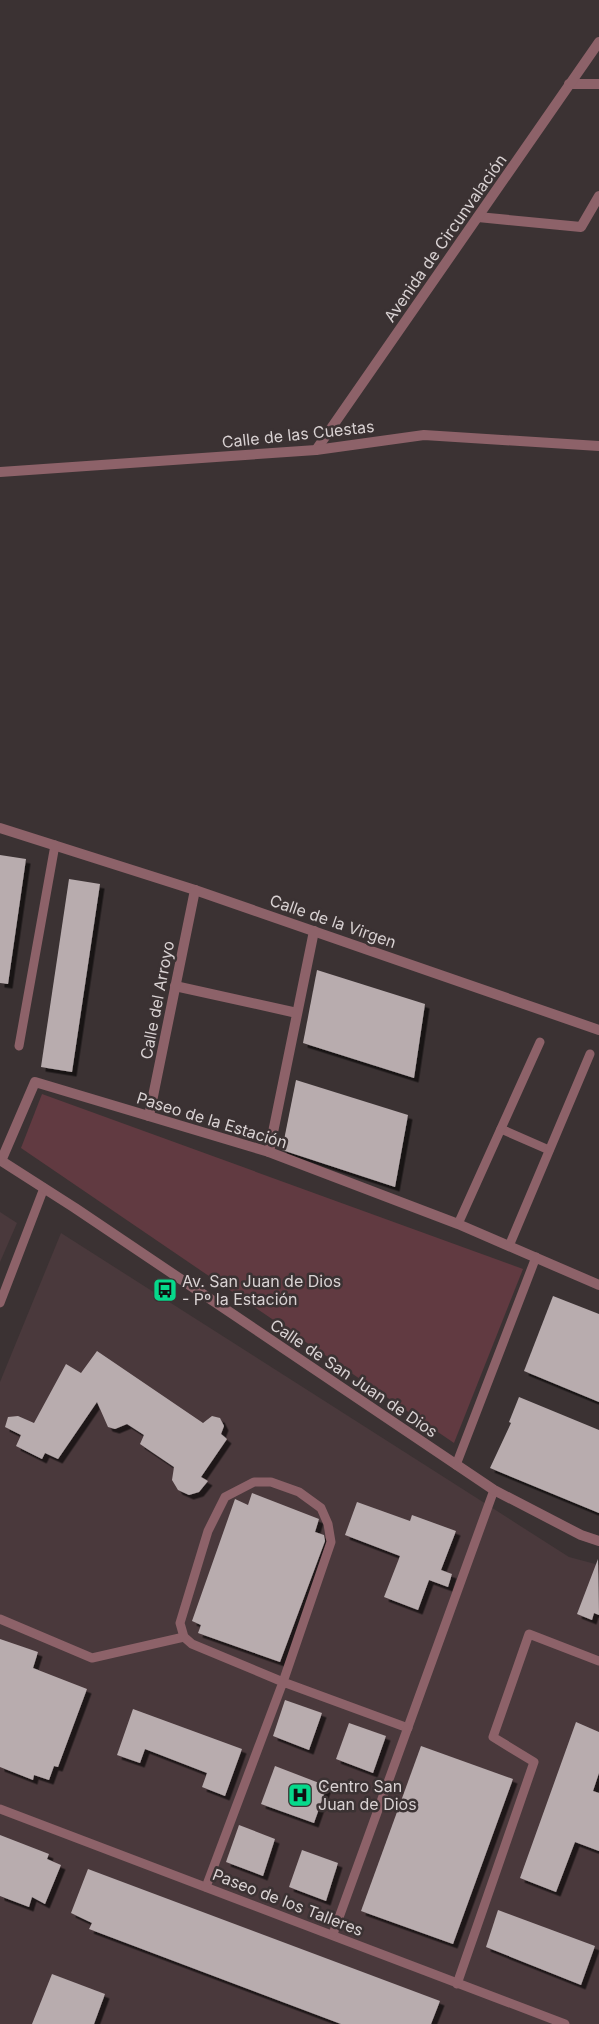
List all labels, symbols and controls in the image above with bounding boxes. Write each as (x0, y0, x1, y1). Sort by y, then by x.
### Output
street label: Avenida de Circunvalación (379, 150, 511, 326)
street label: Calle de las Cuestas (221, 416, 375, 452)
street label: Calle de la Virgen (267, 890, 399, 952)
street label: Calle del Arroyo (136, 939, 178, 1061)
street label: Paseo de la Estación (134, 1088, 290, 1152)
place label: Av. San Juan de Dios - Pº la Estación (182, 1271, 341, 1309)
bus stop icon: Av. San Juan de Dios - Pº la Estación (152, 1277, 178, 1303)
street label: Calle de San Juan de Dios (266, 1314, 442, 1442)
place label: Centro San Juan de Dios (318, 1776, 417, 1814)
hospital icon: Centro San Juan de Dios (287, 1782, 313, 1808)
street label: Paseo de los Talleres (210, 1864, 366, 1940)

